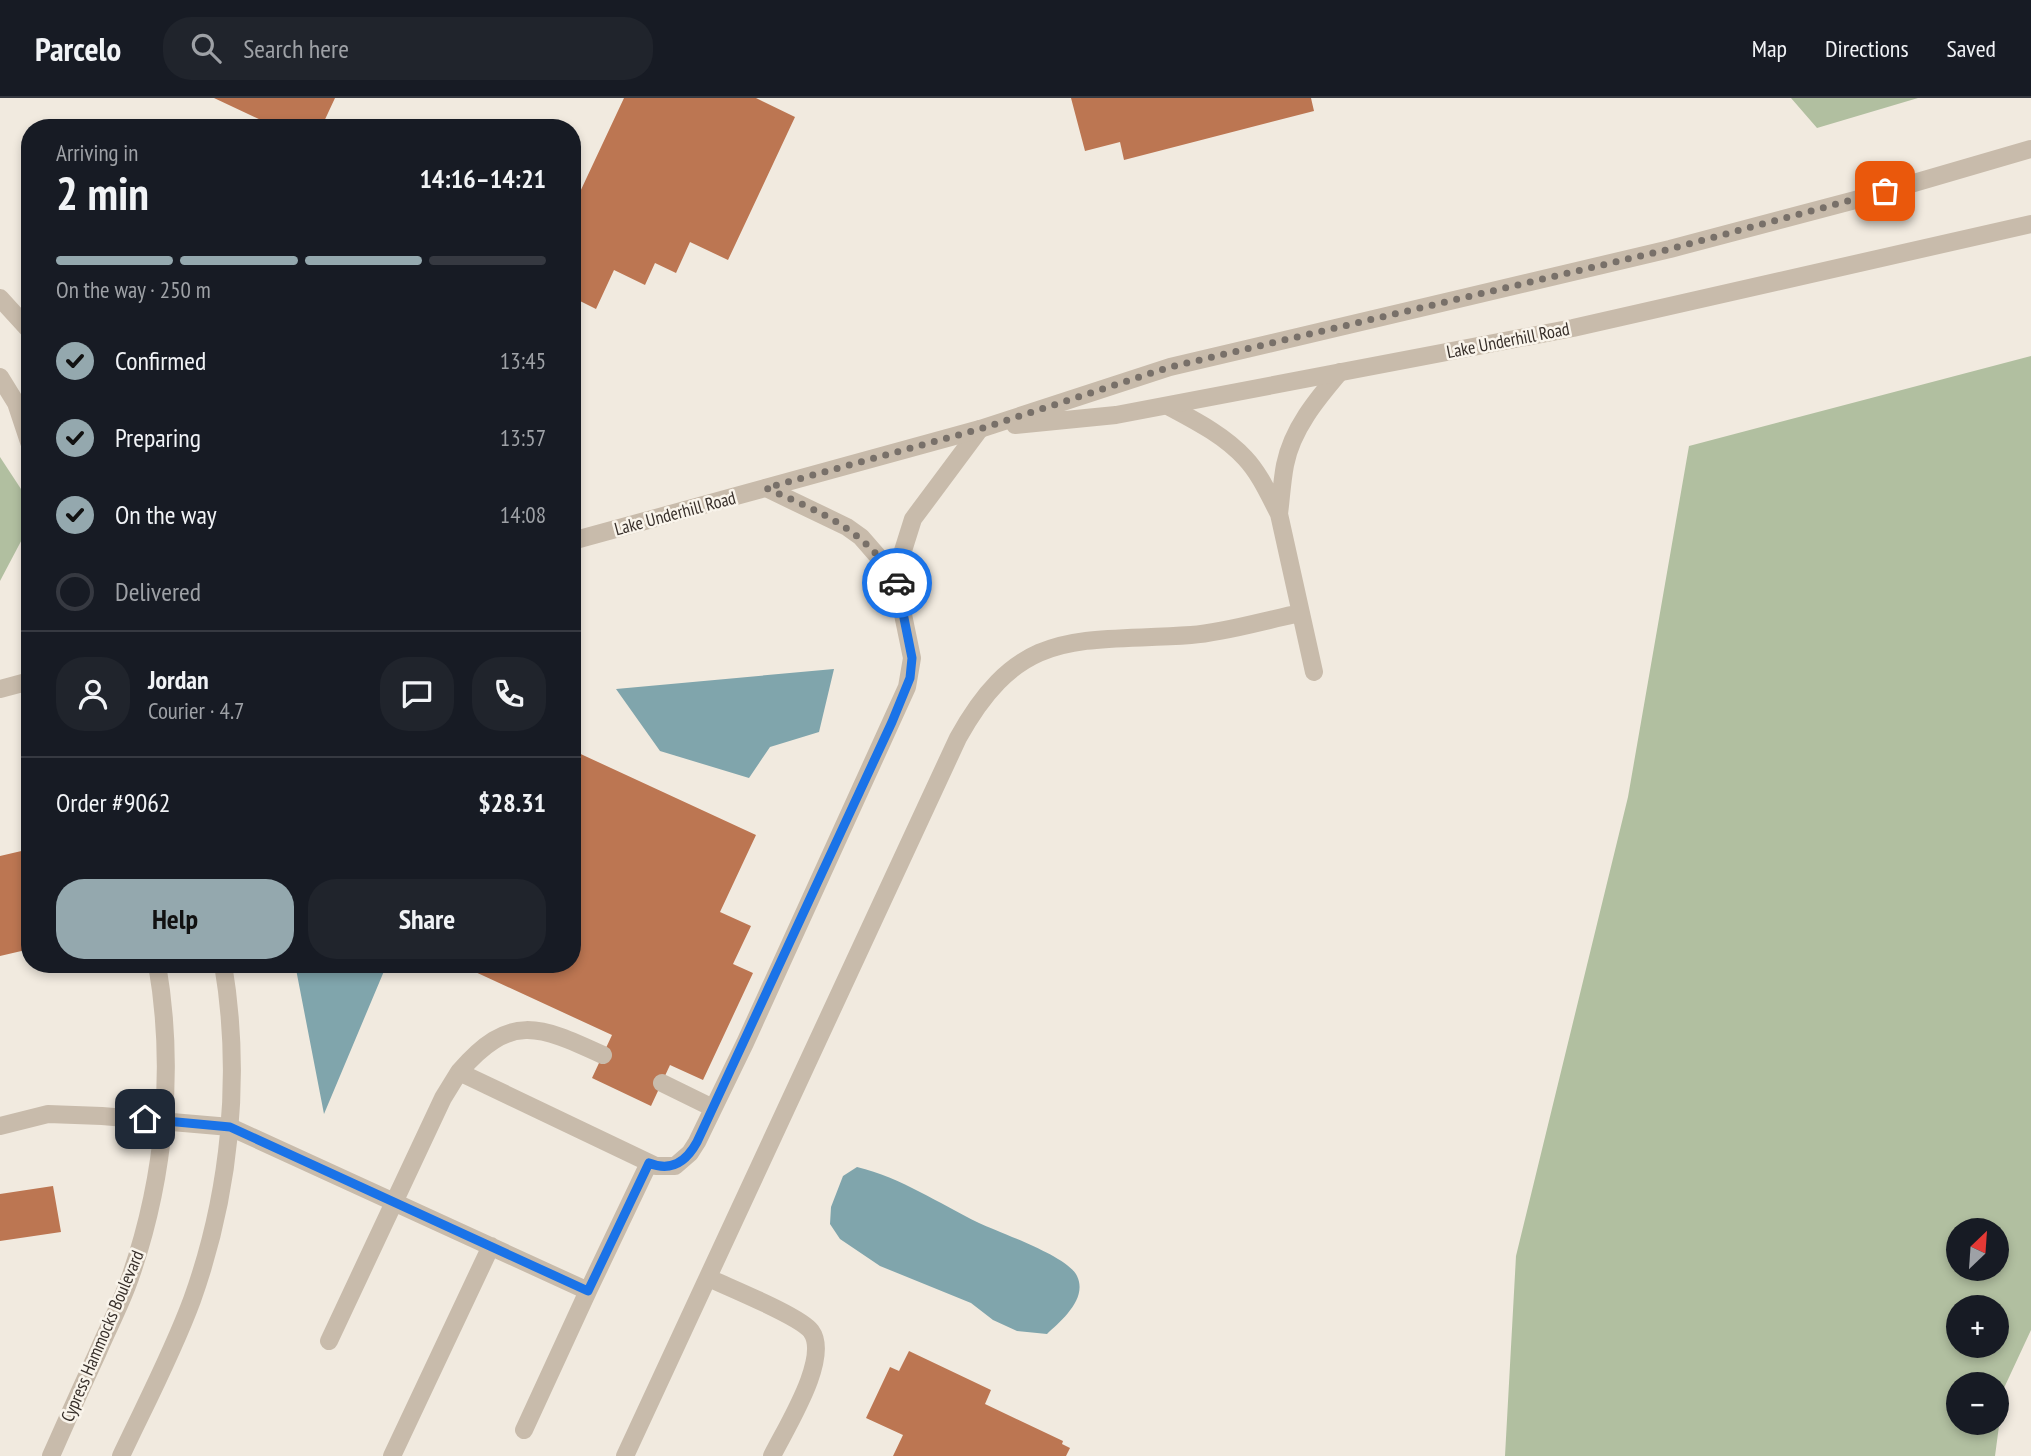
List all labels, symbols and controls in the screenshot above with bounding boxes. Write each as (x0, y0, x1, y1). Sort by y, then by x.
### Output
search box (163, 17, 653, 80)
text: Parcelo (35, 27, 121, 70)
icon: search (187, 29, 225, 67)
text: Search here (243, 32, 349, 65)
text: Map (1752, 33, 1787, 64)
text: Directions (1825, 33, 1909, 64)
text: Saved (1947, 33, 1996, 64)
text: Arriving in (56, 138, 138, 167)
pin (1855, 161, 1915, 221)
text: 14:16–14:21 (419, 162, 546, 195)
text: 2 min (56, 163, 149, 223)
icon: bag (1866, 172, 1904, 210)
text: On the way · 250 m (56, 275, 211, 304)
street label: Lake Underhill Road (1445, 317, 1571, 363)
icon: check (56, 342, 94, 380)
text: Confirmed (115, 344, 206, 377)
text: 13:45 (500, 346, 546, 375)
icon: check (56, 419, 94, 457)
text: Preparing (115, 421, 201, 454)
text: 13:57 (500, 423, 546, 452)
street label: Lake Underhill Road (612, 486, 738, 540)
icon: check (56, 496, 94, 534)
text: On the way (115, 498, 217, 531)
text: 14:08 (500, 500, 546, 529)
courier (862, 548, 932, 618)
icon: car (878, 564, 916, 602)
text: Delivered (115, 575, 201, 608)
button: person (56, 657, 130, 731)
button: chat (380, 657, 454, 731)
button: phone (472, 657, 546, 731)
text: Jordan (148, 663, 209, 696)
text: Courier · 4.7 (148, 696, 244, 725)
text: Order #9062 (56, 786, 171, 819)
text: $28.31 (478, 786, 546, 819)
button: Help (56, 879, 294, 959)
button: Share (308, 879, 546, 959)
pin (115, 1089, 175, 1149)
icon: home (126, 1100, 164, 1138)
north arrow (1946, 1218, 2009, 1281)
map controls (1946, 1218, 2009, 1435)
street label: Cypress Hammocks Boulevard (55, 1247, 149, 1425)
button: + (1946, 1295, 2009, 1358)
button: − (1946, 1372, 2009, 1435)

